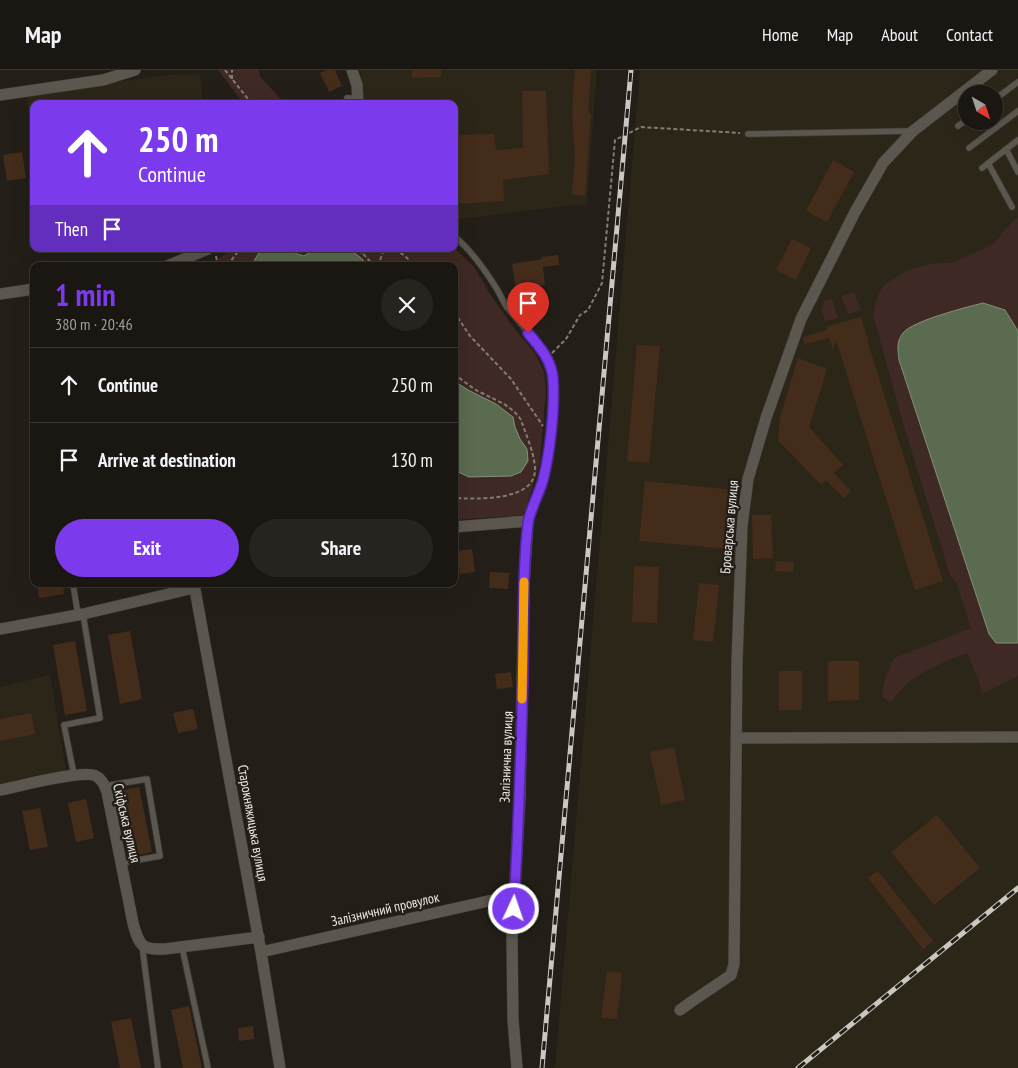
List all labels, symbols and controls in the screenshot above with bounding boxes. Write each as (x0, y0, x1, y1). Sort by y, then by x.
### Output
text: Map (25, 19, 62, 50)
text: Home (762, 23, 799, 46)
text: Map (827, 23, 853, 46)
text: About (881, 23, 918, 46)
text: Contact (946, 23, 993, 46)
north arrow (958, 85, 1002, 130)
map controls (958, 85, 1003, 130)
text: 250 m (138, 116, 219, 162)
icon: ahead (55, 120, 120, 185)
text: Continue (138, 160, 206, 188)
icon: arrive (98, 215, 126, 243)
text: Then (55, 217, 88, 241)
text: 1 min (55, 275, 116, 314)
button: close (381, 279, 433, 331)
pin (507, 282, 549, 333)
icon: arrive (514, 289, 542, 317)
text: 380 m · 20:46 (55, 314, 133, 334)
icon: ahead (55, 371, 83, 399)
text: Continue (98, 373, 158, 397)
text: 250 m (391, 373, 433, 397)
icon: arrive (55, 446, 83, 474)
text: Arrive at destination (98, 448, 236, 472)
text: 130 m (391, 448, 433, 472)
street label: Броварська вулиця (716, 479, 742, 575)
button: Exit (55, 519, 239, 577)
button: Share (249, 519, 433, 577)
street label: Залізнична вулиця (495, 711, 517, 803)
street label: Старокняжицька вулиця (234, 763, 272, 883)
street label: Скіфська вулиця (109, 782, 145, 864)
position arrow (487, 882, 539, 934)
street label: Залізничний провулок (329, 888, 441, 930)

